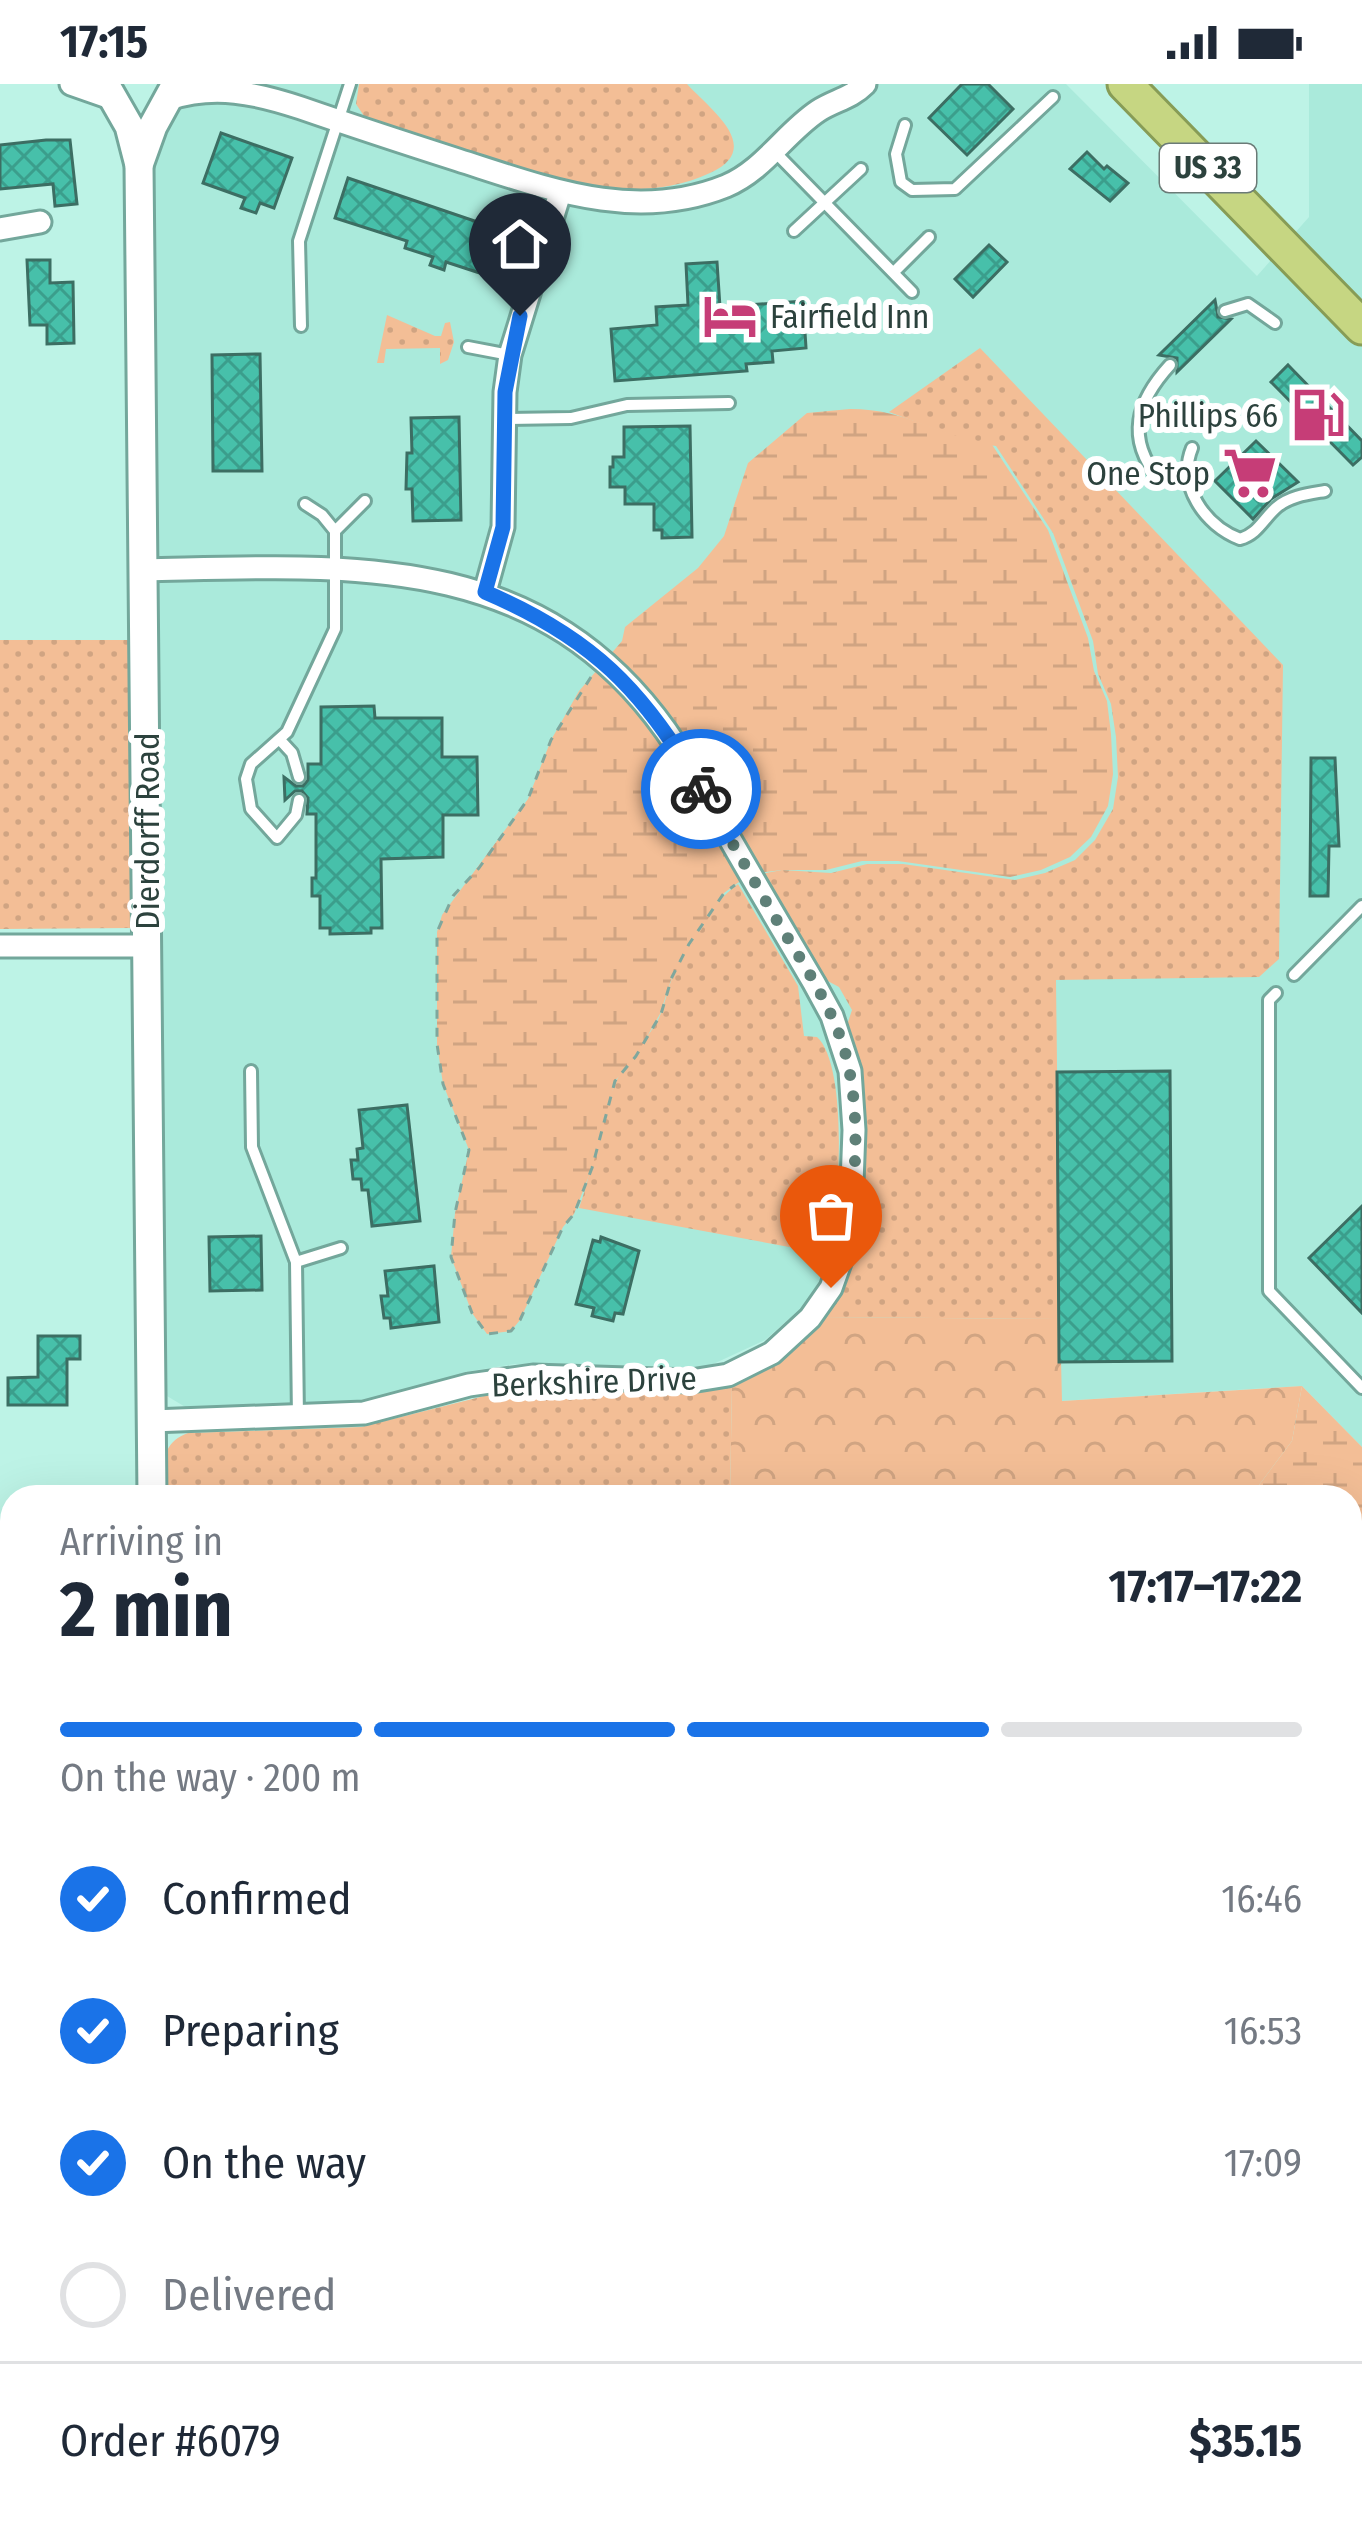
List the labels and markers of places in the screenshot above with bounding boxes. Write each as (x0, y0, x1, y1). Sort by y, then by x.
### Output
pin (469, 193, 571, 316)
hotel icon: Fairfield Inn (701, 287, 759, 345)
place label: Fairfield Inn (770, 297, 929, 337)
fuel station icon: Phillips 66 (1289, 386, 1347, 444)
place label: Phillips 66 (1138, 396, 1278, 436)
supermarket icon: One Stop (1221, 444, 1279, 502)
place label: One Stop (1086, 454, 1210, 494)
pin (780, 1165, 882, 1288)

